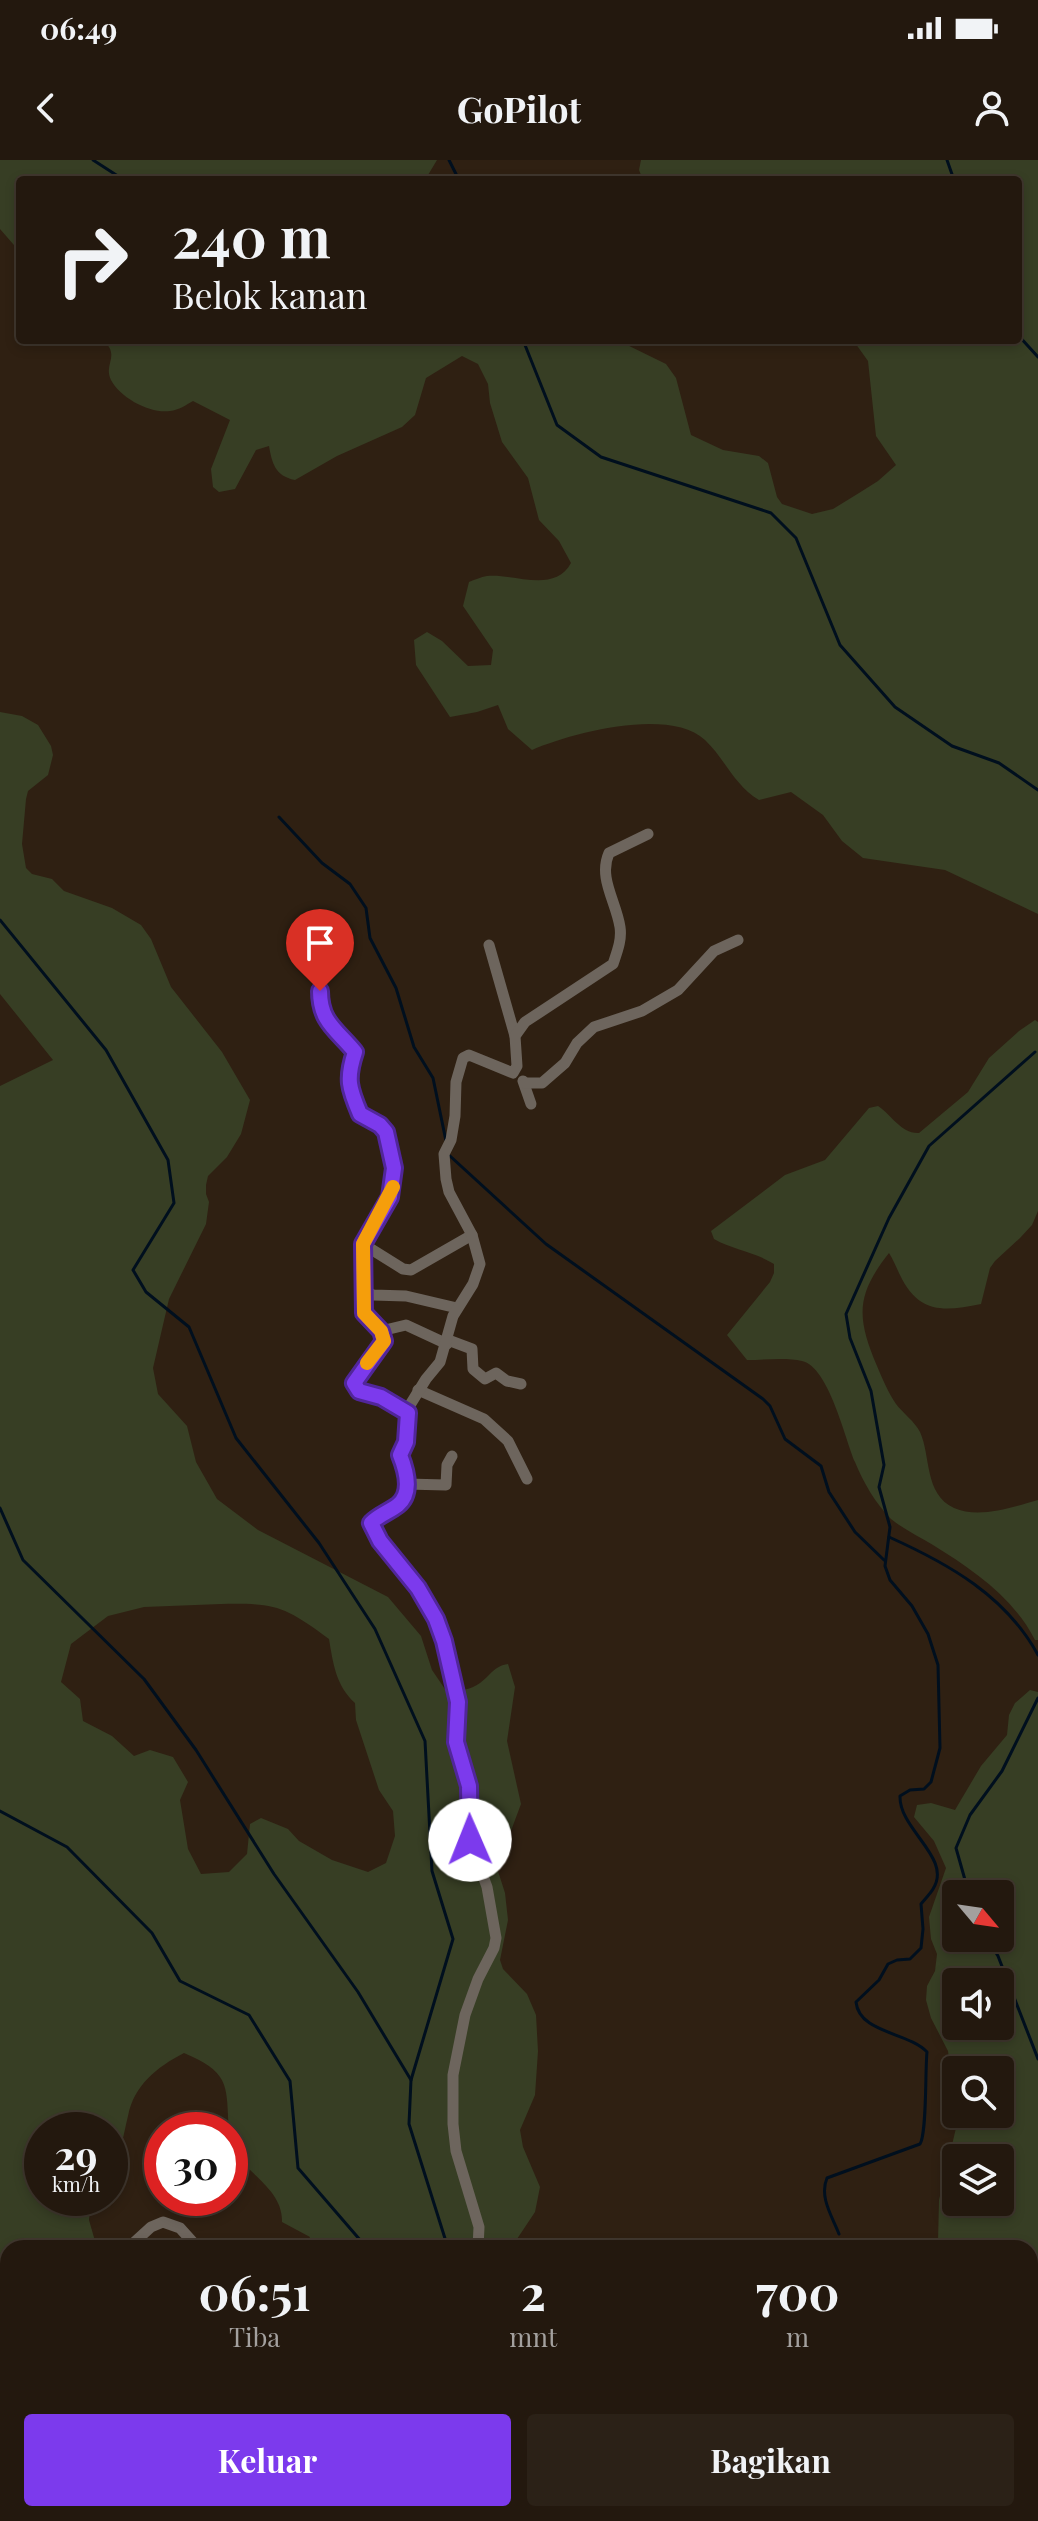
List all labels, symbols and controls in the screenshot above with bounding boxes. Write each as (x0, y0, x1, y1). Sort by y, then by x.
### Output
text: 06:49 (40, 8, 117, 48)
text: GoPilot (457, 84, 581, 132)
icon: back (24, 86, 68, 130)
icon: person (970, 86, 1014, 130)
text: 240 m (172, 198, 331, 273)
icon: right (40, 208, 144, 312)
text: Belok kanan (172, 270, 367, 318)
pin (286, 909, 354, 991)
icon: arrive (298, 921, 342, 965)
position arrow (428, 1798, 512, 1882)
north arrow (942, 1880, 1014, 1952)
map controls (942, 1880, 1014, 2216)
button: sound (942, 1968, 1014, 2040)
button: search (942, 2056, 1014, 2128)
speed limit sign: 30 (144, 2112, 248, 2216)
text: 29 (54, 2127, 98, 2180)
button: layers (942, 2144, 1014, 2216)
text: km/h (52, 2170, 100, 2197)
text: 06:51 (199, 2259, 311, 2323)
text: 2 (521, 2259, 546, 2323)
text: 700 (756, 2259, 839, 2323)
text: Tiba (229, 2319, 280, 2354)
text: mnt (509, 2319, 557, 2354)
text: m (786, 2319, 809, 2354)
button: Keluar (24, 2414, 511, 2506)
button: Bagikan (527, 2414, 1014, 2506)

